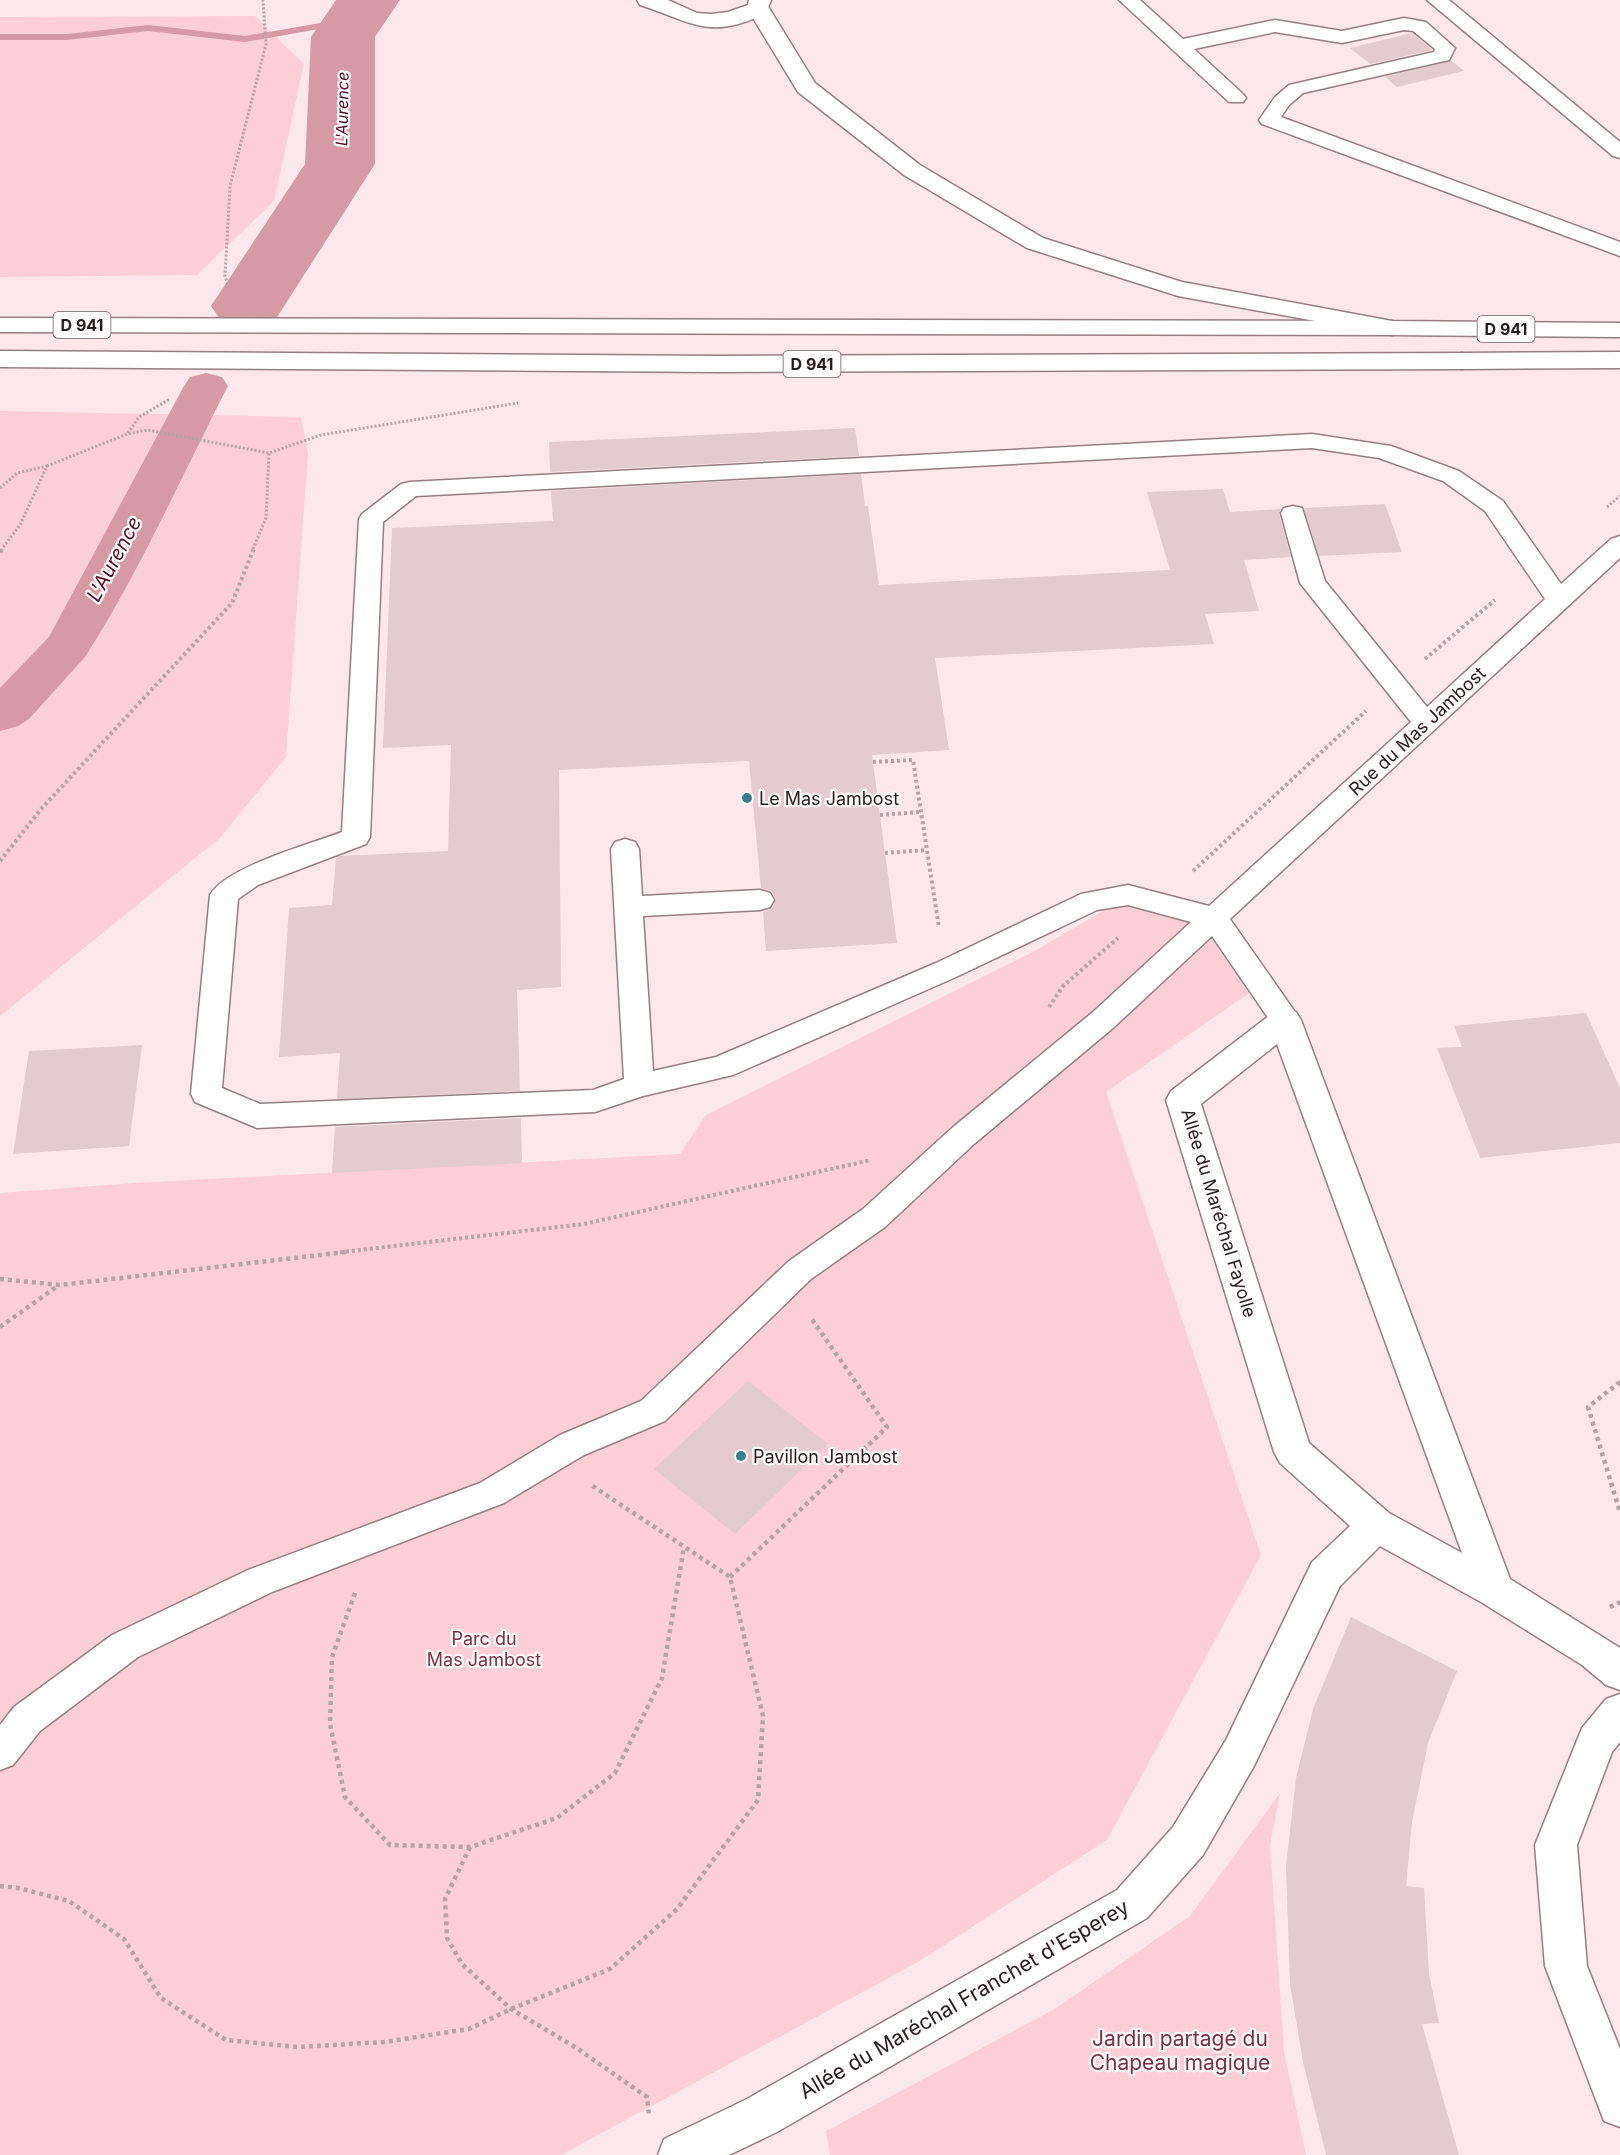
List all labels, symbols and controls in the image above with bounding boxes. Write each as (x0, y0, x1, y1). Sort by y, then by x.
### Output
water label: L'Aurence (331, 72, 353, 146)
road number: D 941 (54, 312, 110, 338)
road number: D 941 (1478, 316, 1534, 342)
road number: D 941 (784, 351, 840, 377)
water label: L'Aurence (82, 512, 146, 606)
street label: Rue du Mas Jambost (1344, 662, 1490, 800)
place label: Le Mas Jambost (759, 788, 899, 809)
marker: Le Mas Jambost (740, 791, 754, 805)
street label: Allée du Maréchal Fayolle (1177, 1106, 1261, 1320)
place label: Pavillon Jambost (753, 1446, 897, 1467)
marker: Pavillon Jambost (734, 1449, 748, 1463)
park label: Parc du Mas Jambost (427, 1628, 541, 1670)
street label: Allée du Maréchal Franchet d'Esperey (795, 1894, 1133, 2104)
park label: Jardin partagé du Chapeau magique (1090, 2026, 1270, 2075)

